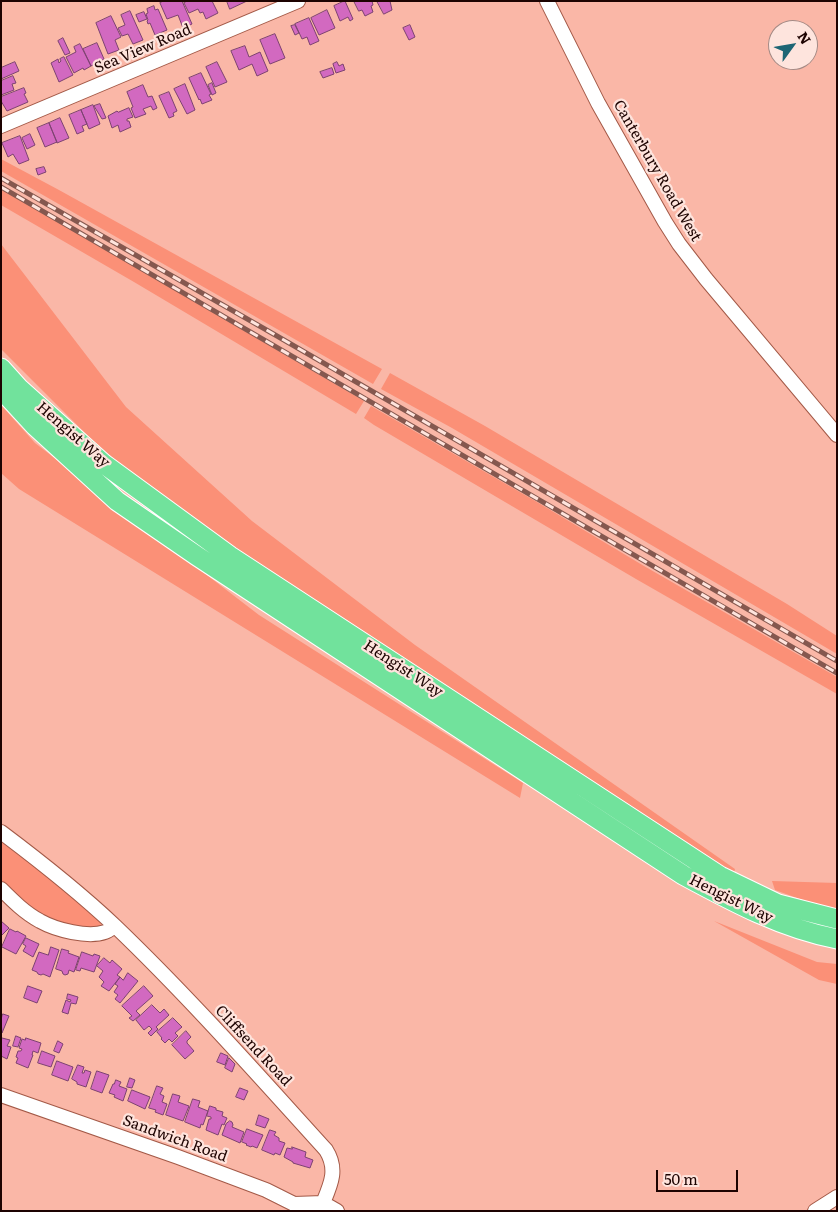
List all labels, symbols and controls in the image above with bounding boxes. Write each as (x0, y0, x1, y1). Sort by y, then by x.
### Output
street label: Sea View Road (92, 20, 194, 78)
north arrow (768, 20, 818, 70)
text: N (793, 27, 816, 48)
street label: Canterbury Road West (609, 97, 705, 245)
street label: Hengist Way (33, 398, 113, 472)
street label: Hengist Way (360, 637, 446, 701)
street label: Hengist Way (686, 871, 776, 927)
street label: Cliffsend Road (211, 1002, 295, 1090)
street label: Sandwich Road (120, 1112, 230, 1166)
scale bar (658, 1160, 740, 1192)
text: 50 m (664, 1167, 698, 1190)

